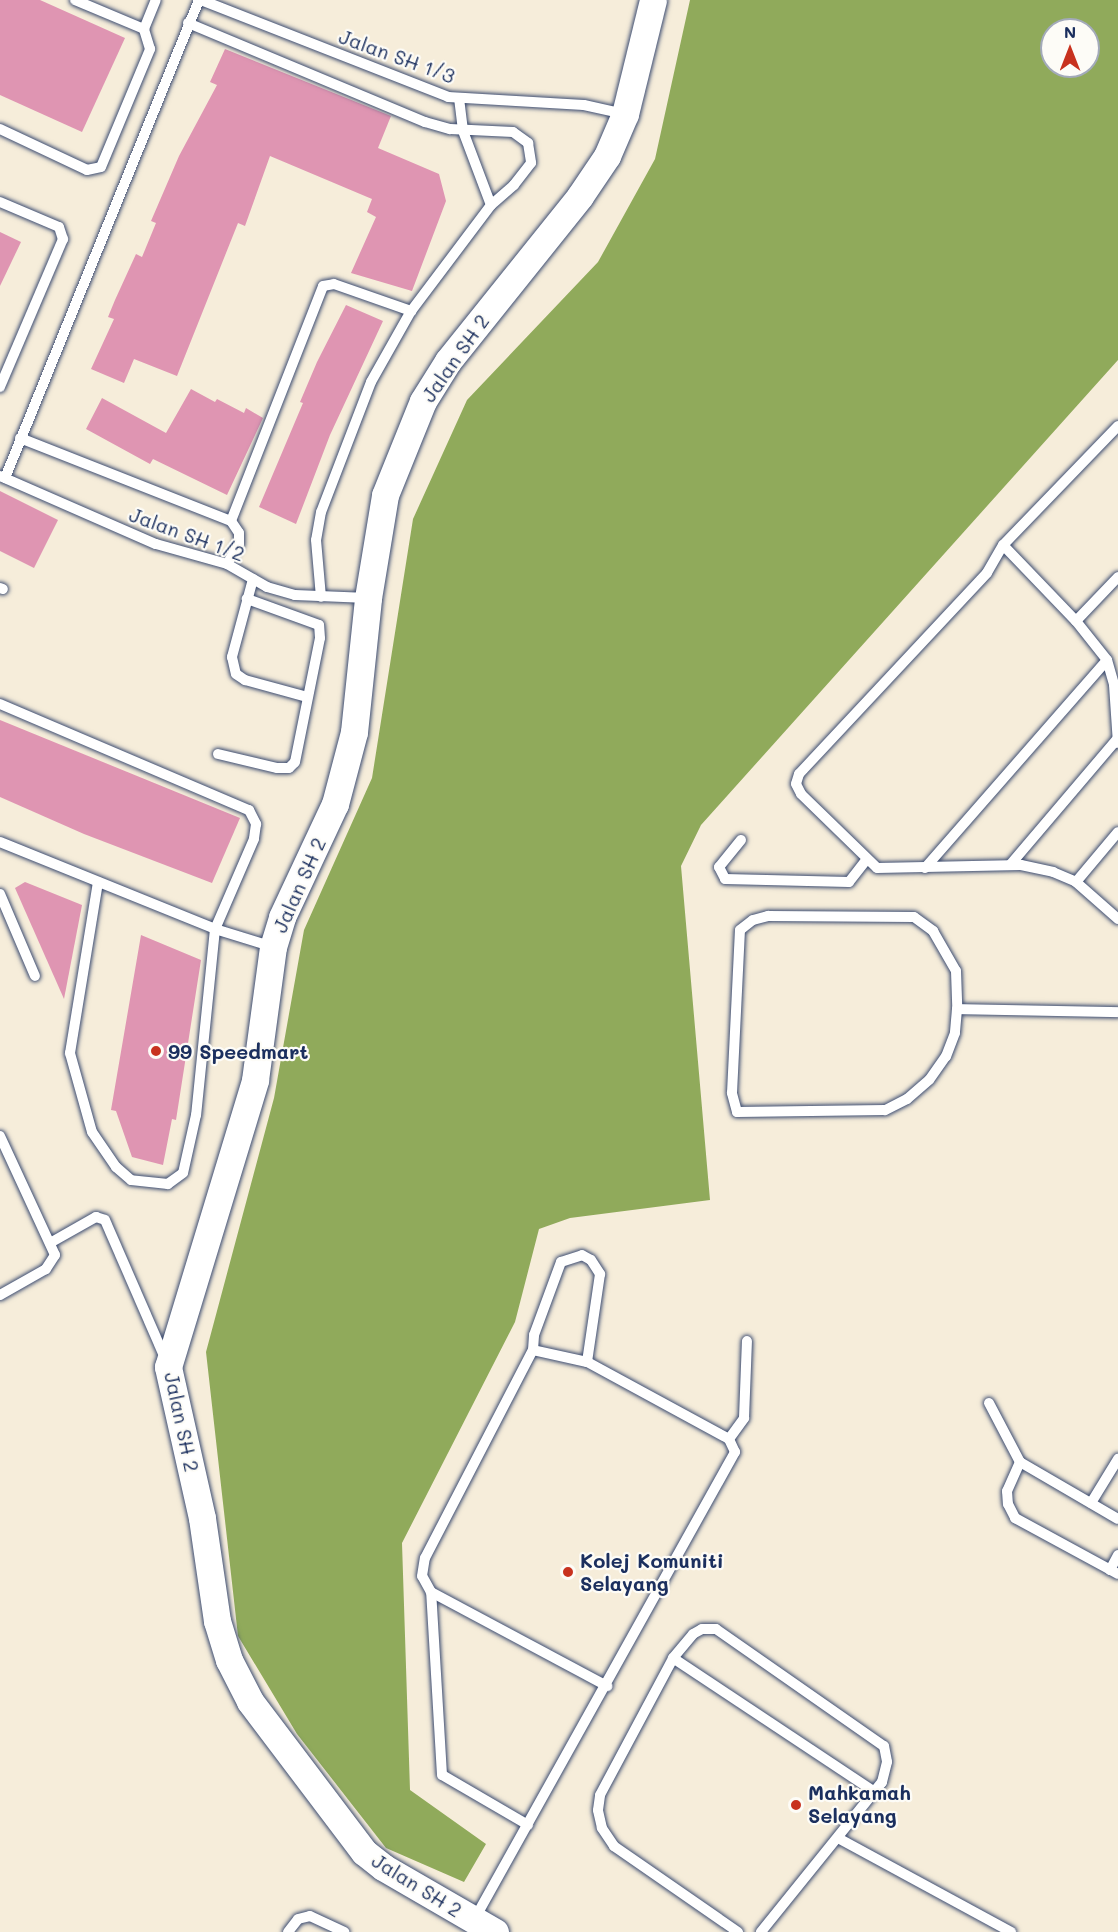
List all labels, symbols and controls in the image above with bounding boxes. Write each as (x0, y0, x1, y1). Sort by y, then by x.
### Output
north arrow (1040, 18, 1100, 78)
text: N (1064, 21, 1076, 42)
street label: Jalan SH 1/3 (336, 24, 458, 88)
street label: Jalan SH 2 (416, 310, 494, 406)
street label: Jalan SH 1/2 (126, 502, 248, 566)
street label: Jalan SH 2 (267, 834, 331, 936)
place label: 99 Speedmart (168, 1039, 308, 1063)
marker: 99 Speedmart (149, 1044, 163, 1058)
street label: Jalan SH 2 (160, 1370, 204, 1474)
place label: Kolej Komuniti Selayang (580, 1548, 724, 1595)
marker: Kolej Komuniti Selayang (561, 1565, 575, 1579)
place label: Mahkamah Selayang (808, 1781, 911, 1828)
marker: Mahkamah Selayang (789, 1798, 803, 1812)
street label: Jalan SH 2 (368, 1848, 466, 1922)

